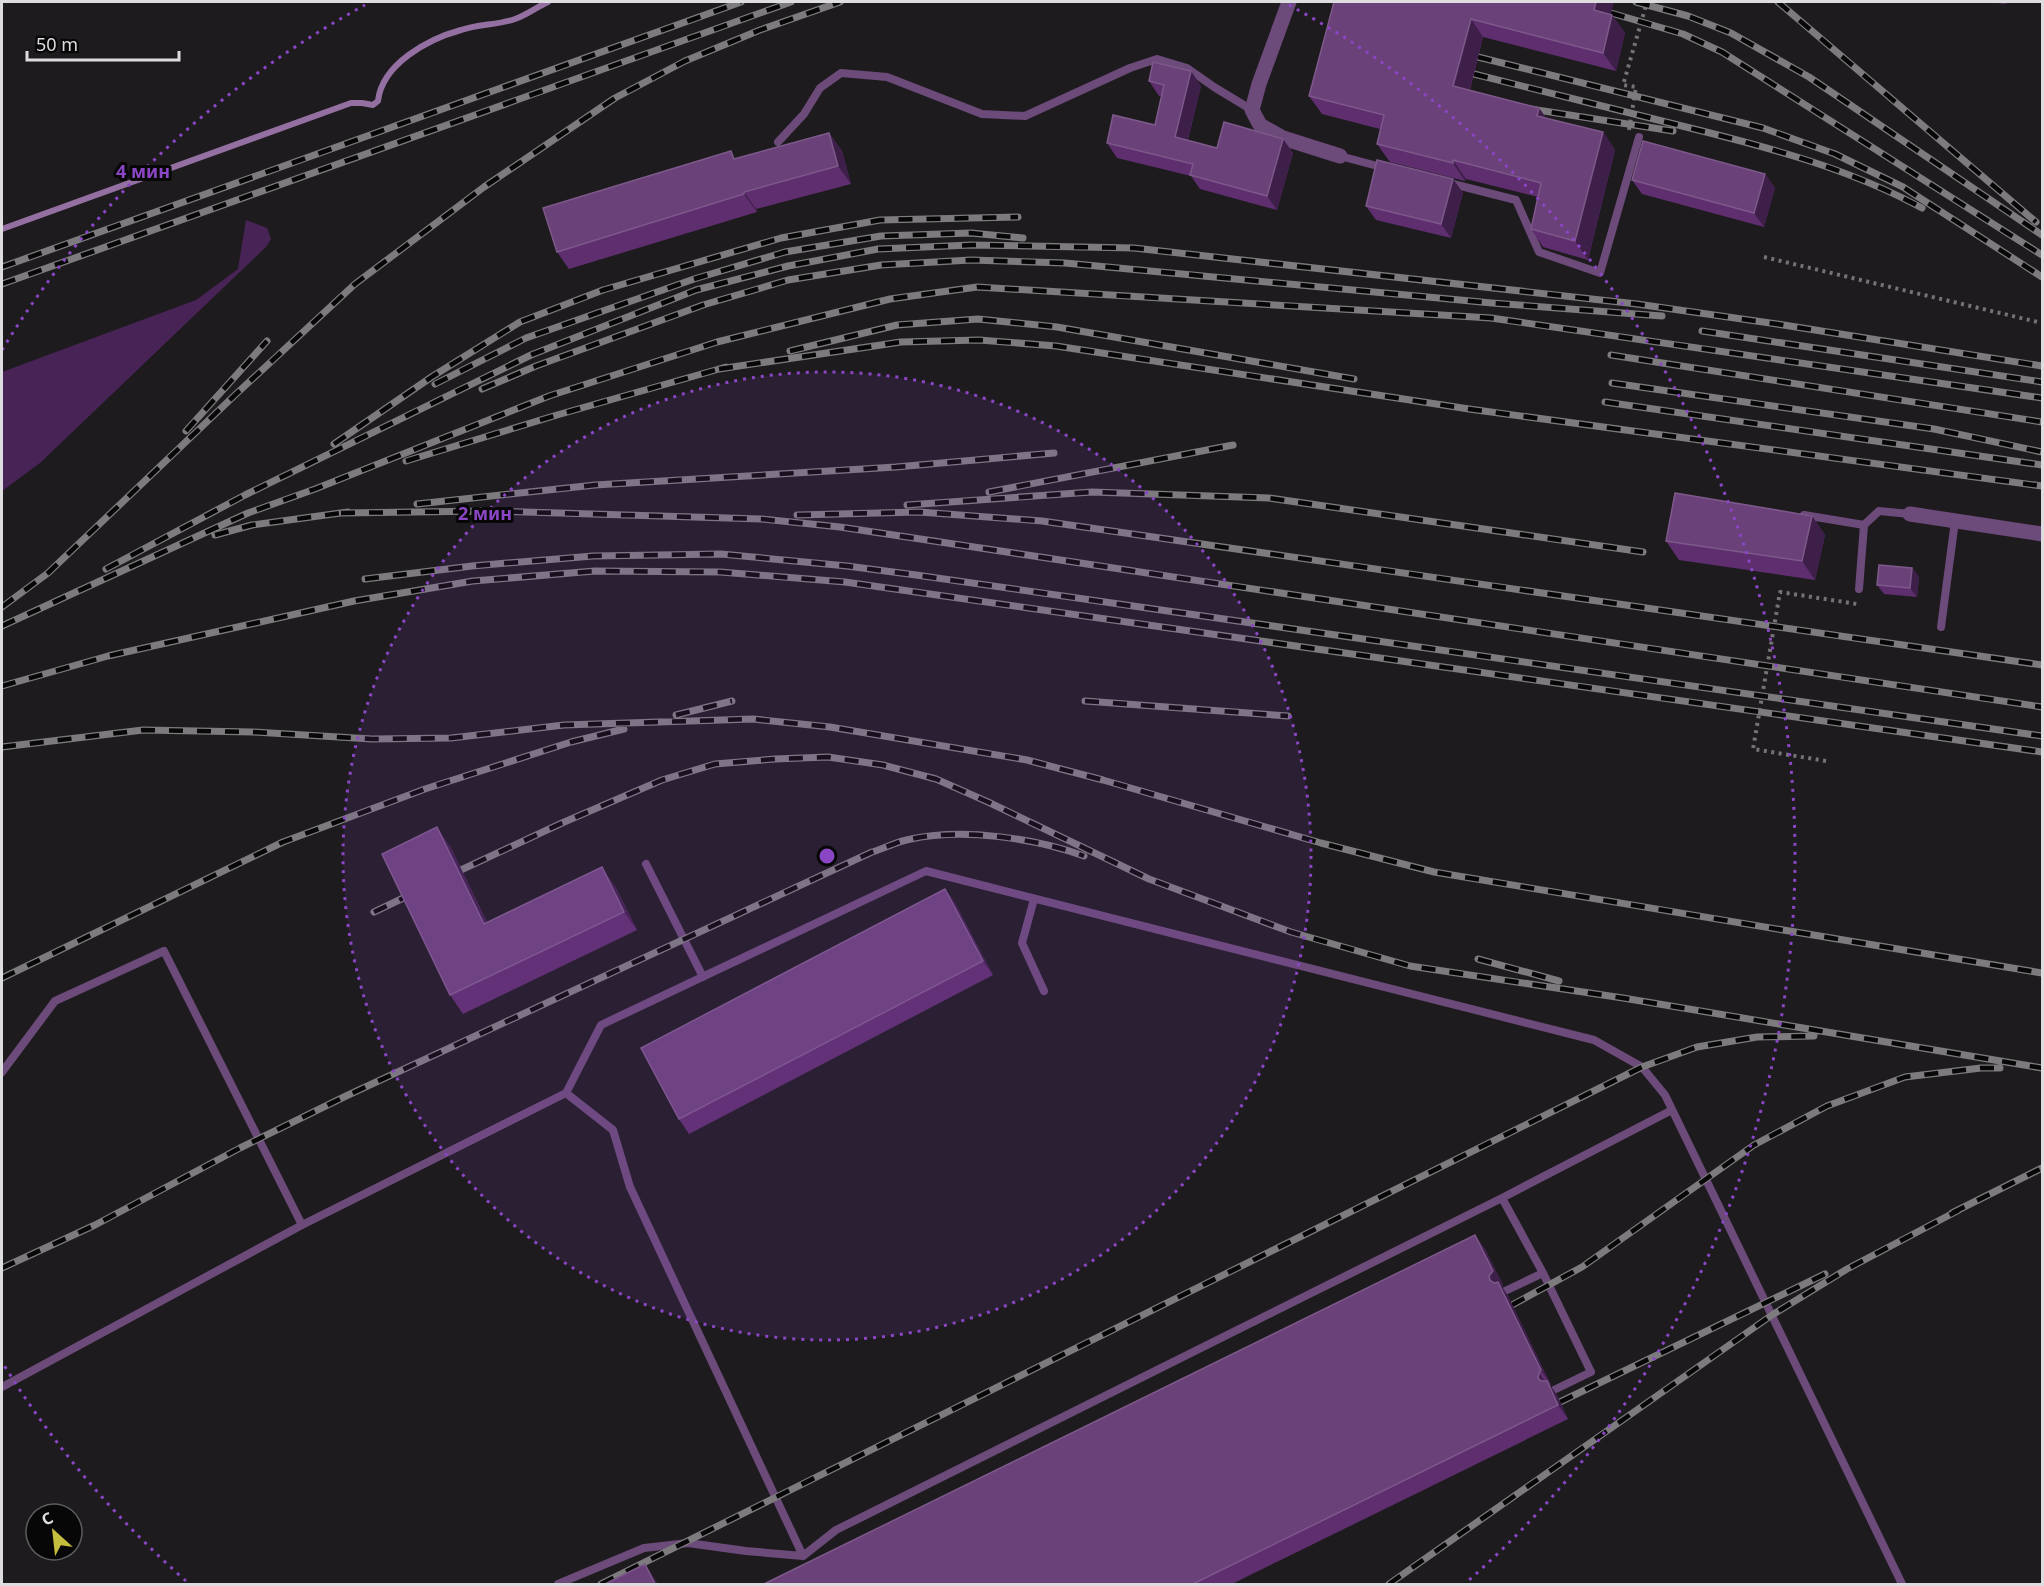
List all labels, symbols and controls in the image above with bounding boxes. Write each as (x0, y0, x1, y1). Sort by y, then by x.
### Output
scale bar (27, 24, 178, 62)
text: 50 m (36, 32, 78, 56)
text: 4 мин (116, 159, 170, 183)
text: 2 мин (458, 501, 512, 525)
centre of rings (817, 846, 837, 866)
north arrow (24, 1502, 84, 1562)
text: С (38, 1506, 57, 1531)

